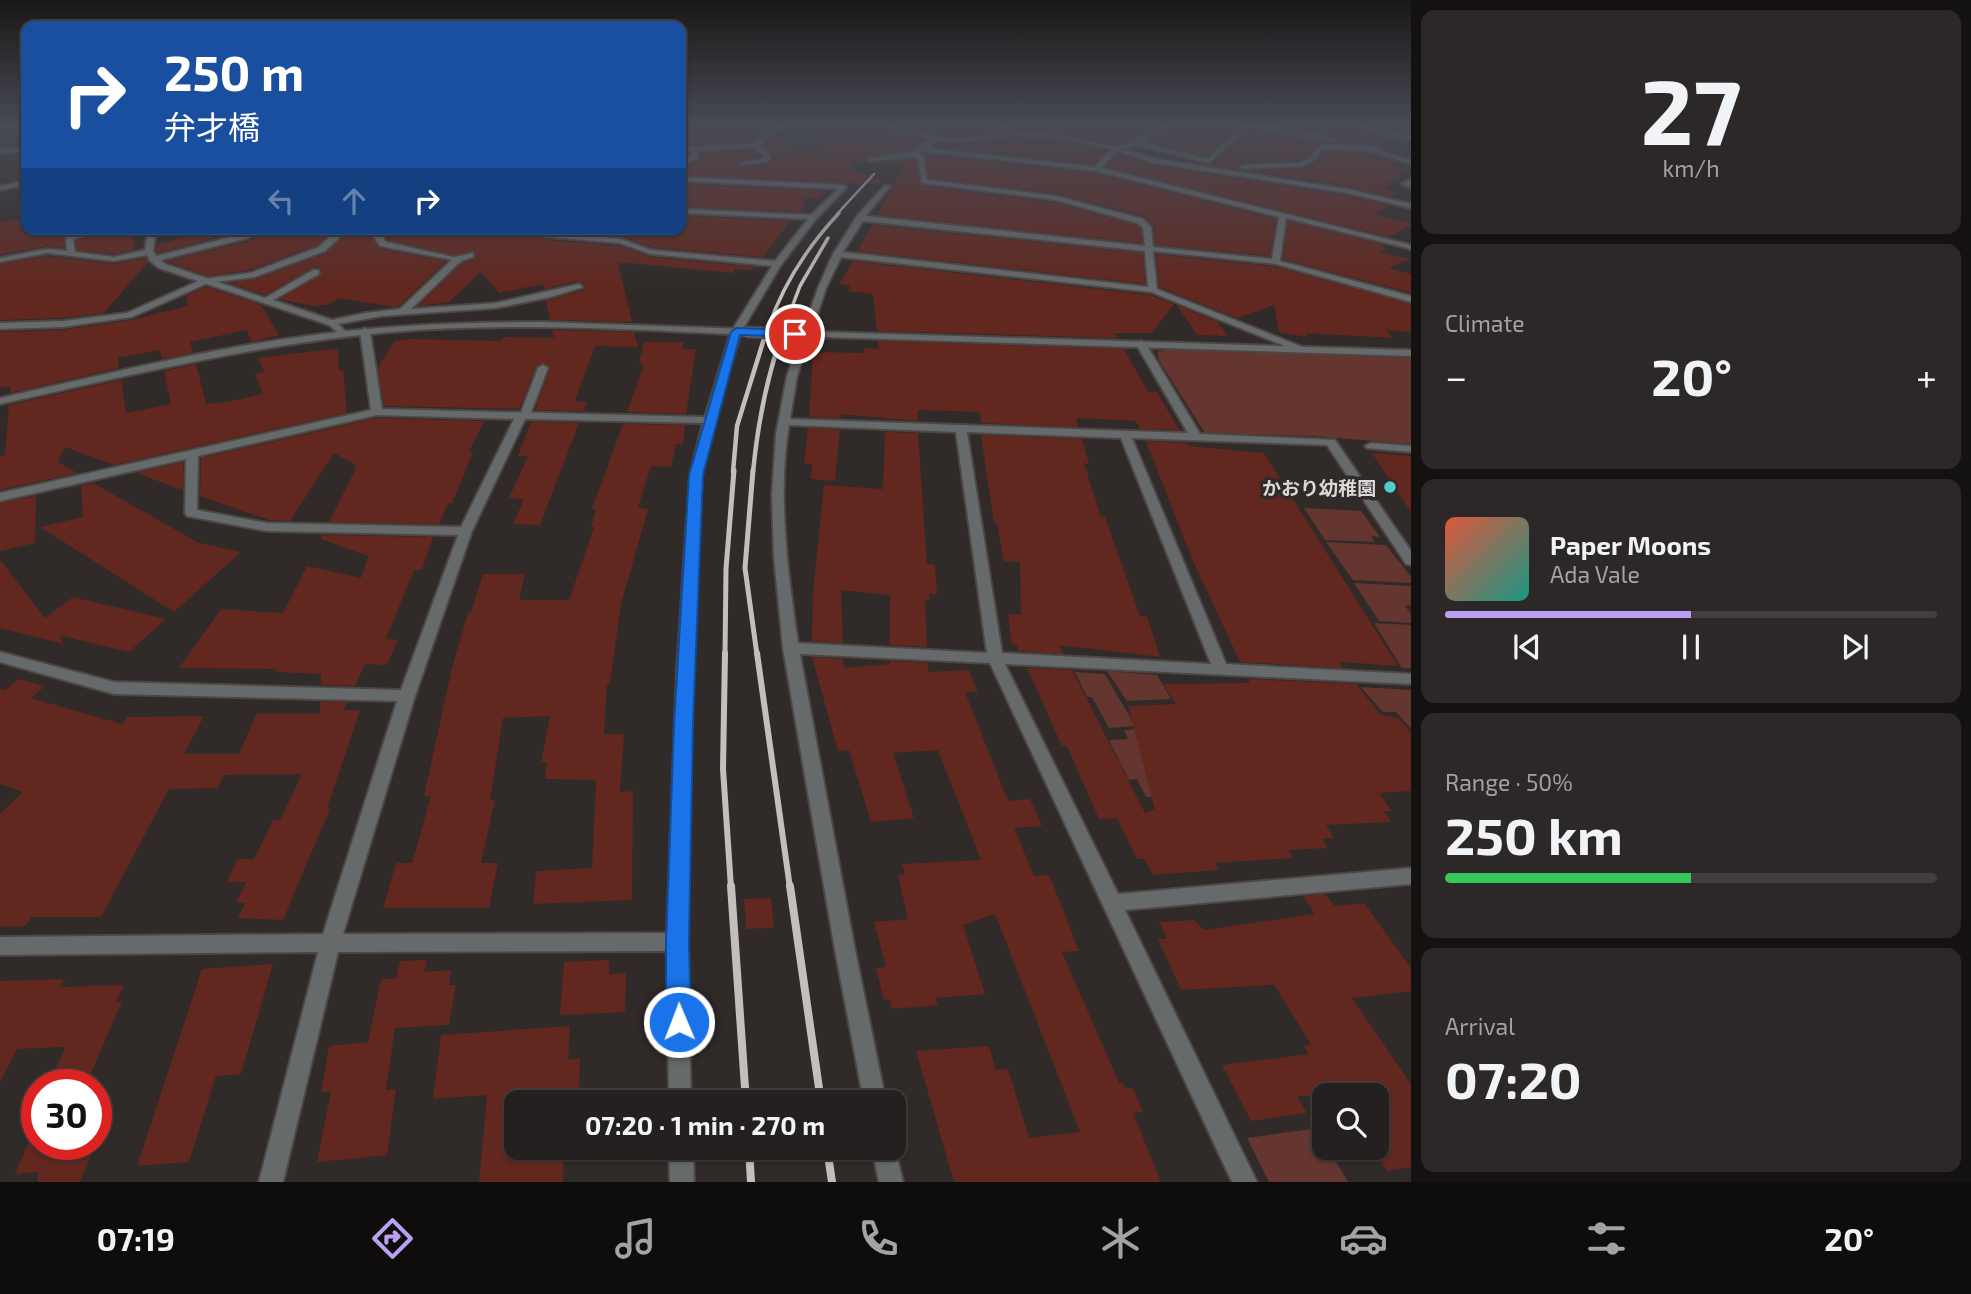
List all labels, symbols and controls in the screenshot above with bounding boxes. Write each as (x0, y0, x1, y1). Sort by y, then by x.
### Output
text: 250 m (164, 42, 304, 101)
icon: right (49, 49, 140, 140)
text: 27 (1641, 54, 1741, 163)
text: 弁才橋 (164, 107, 260, 145)
text: km/h (1662, 154, 1720, 182)
icon: left (262, 182, 300, 220)
icon: ahead (335, 182, 373, 220)
icon: right (408, 182, 446, 220)
pin (765, 304, 825, 364)
text: Climate (1445, 309, 1525, 337)
icon: arrive (776, 315, 814, 353)
text: 20° (1651, 344, 1732, 406)
text: − (1445, 353, 1467, 399)
text: + (1916, 353, 1937, 399)
place label: かおり幼稚園 (1262, 476, 1376, 499)
marker: かおり幼稚園 (1382, 479, 1398, 495)
text: Paper Moons (1550, 529, 1711, 560)
text: Ada Vale (1550, 560, 1640, 588)
icon: previous (1508, 628, 1546, 666)
icon: pause (1672, 628, 1710, 666)
icon: next (1836, 628, 1874, 666)
text: Range · 50% (1445, 768, 1573, 796)
text: 250 km (1445, 803, 1623, 865)
position arrow (642, 985, 716, 1059)
text: Arrival (1445, 1012, 1515, 1040)
text: 07:20 (1445, 1047, 1582, 1109)
speed limit sign: 30 (21, 1069, 112, 1160)
map controls (1312, 1083, 1389, 1160)
button: search (1312, 1083, 1389, 1160)
text: 07:20 · 1 min · 270 m (585, 1109, 825, 1140)
icon: directions (368, 1214, 417, 1263)
icon: music (611, 1214, 660, 1263)
icon: phone (854, 1214, 903, 1263)
icon: climate (1096, 1214, 1145, 1263)
icon: car (1339, 1214, 1388, 1263)
icon: filters (1582, 1214, 1631, 1263)
text: 07:19 (97, 1219, 175, 1257)
text: 20° (1824, 1219, 1874, 1257)

